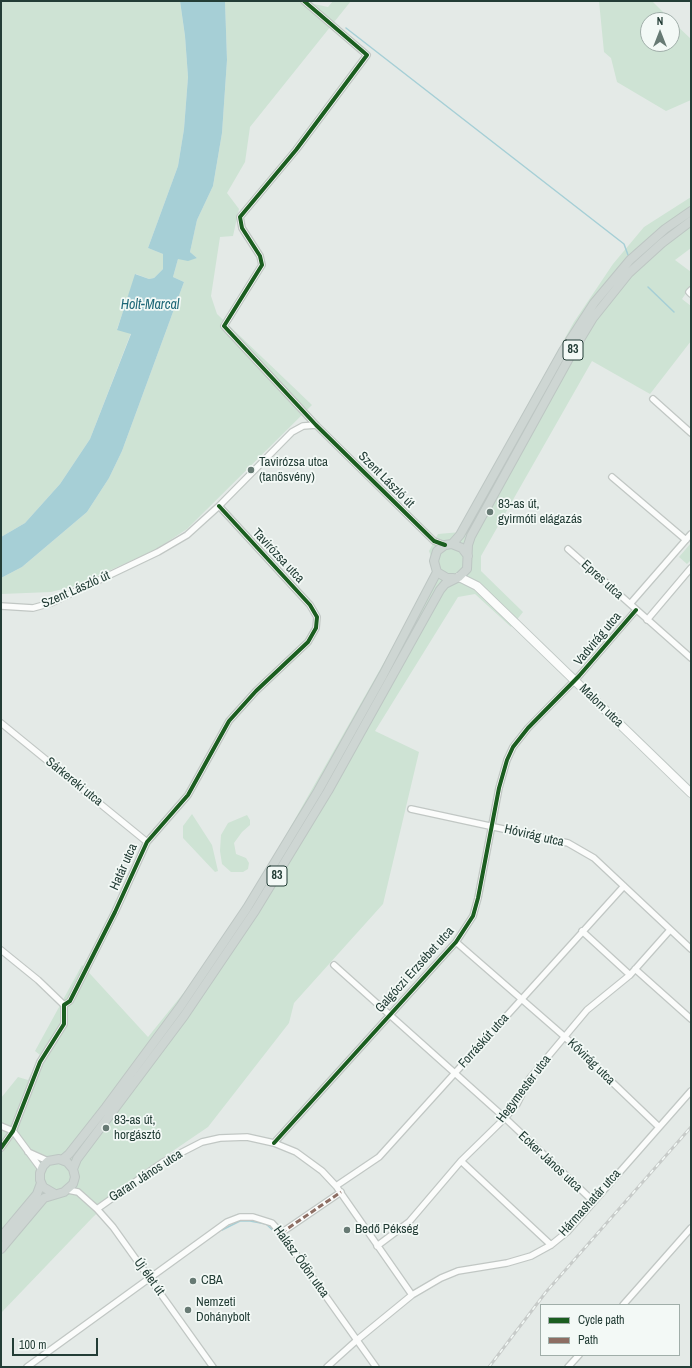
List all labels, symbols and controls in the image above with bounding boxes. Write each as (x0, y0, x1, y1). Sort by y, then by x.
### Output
north arrow (640, 12, 680, 52)
text: N (657, 14, 663, 28)
water label: Holt-Marcal (121, 297, 179, 313)
road number: 83 (563, 340, 583, 360)
street label: Szent László út (355, 449, 417, 511)
place label: Tavirózsa utca (tanösvény) (259, 455, 328, 486)
marker: Tavirózsa utca (tanösvény) (246, 465, 256, 475)
place label: 83-as út, gyirmóti elágazás (498, 497, 582, 528)
marker: 83-as út, gyirmóti elágazás (485, 507, 495, 517)
street label: Tavirózsa utca (249, 525, 307, 587)
street label: Epres utca (578, 557, 626, 603)
street label: Szent László út (40, 568, 112, 612)
street label: Vadvirág utca (571, 609, 625, 669)
street label: Malom utca (576, 681, 626, 731)
street label: Sárkereki utca (42, 754, 106, 810)
street label: Hóvirág utca (503, 822, 565, 850)
street label: Határ utca (107, 841, 141, 893)
road number: 83 (267, 866, 287, 886)
street label: Galgóczi Erzsébet utca (372, 924, 458, 1016)
street label: Forráskút utca (456, 1011, 512, 1071)
street label: Kővirág utca (564, 1036, 618, 1088)
street label: Hegymester utca (494, 1052, 554, 1126)
place label: 83-as út, horgásztó (114, 1113, 161, 1144)
marker: 83-as út, horgásztó (101, 1123, 111, 1133)
street label: Ecker János utca (515, 1128, 585, 1196)
street label: Garan János utca (106, 1147, 186, 1205)
street label: Hármashatár utca (556, 1166, 624, 1240)
place label: Bedő Pékség (355, 1222, 418, 1238)
street label: Halász Ödön utca (270, 1223, 332, 1301)
marker: Bedő Pékség (342, 1225, 352, 1235)
street label: Új élet út (130, 1255, 168, 1299)
place label: CBA (201, 1273, 223, 1289)
marker: CBA (188, 1276, 198, 1286)
place label: Nemzeti Dohánybolt (196, 1295, 250, 1326)
legend (540, 1304, 680, 1356)
marker: Nemzeti Dohánybolt (183, 1305, 193, 1315)
text: Cycle path (578, 1312, 625, 1328)
scale bar (14, 1330, 100, 1356)
text: Path (578, 1332, 598, 1348)
text: 100 m (19, 1337, 46, 1353)

